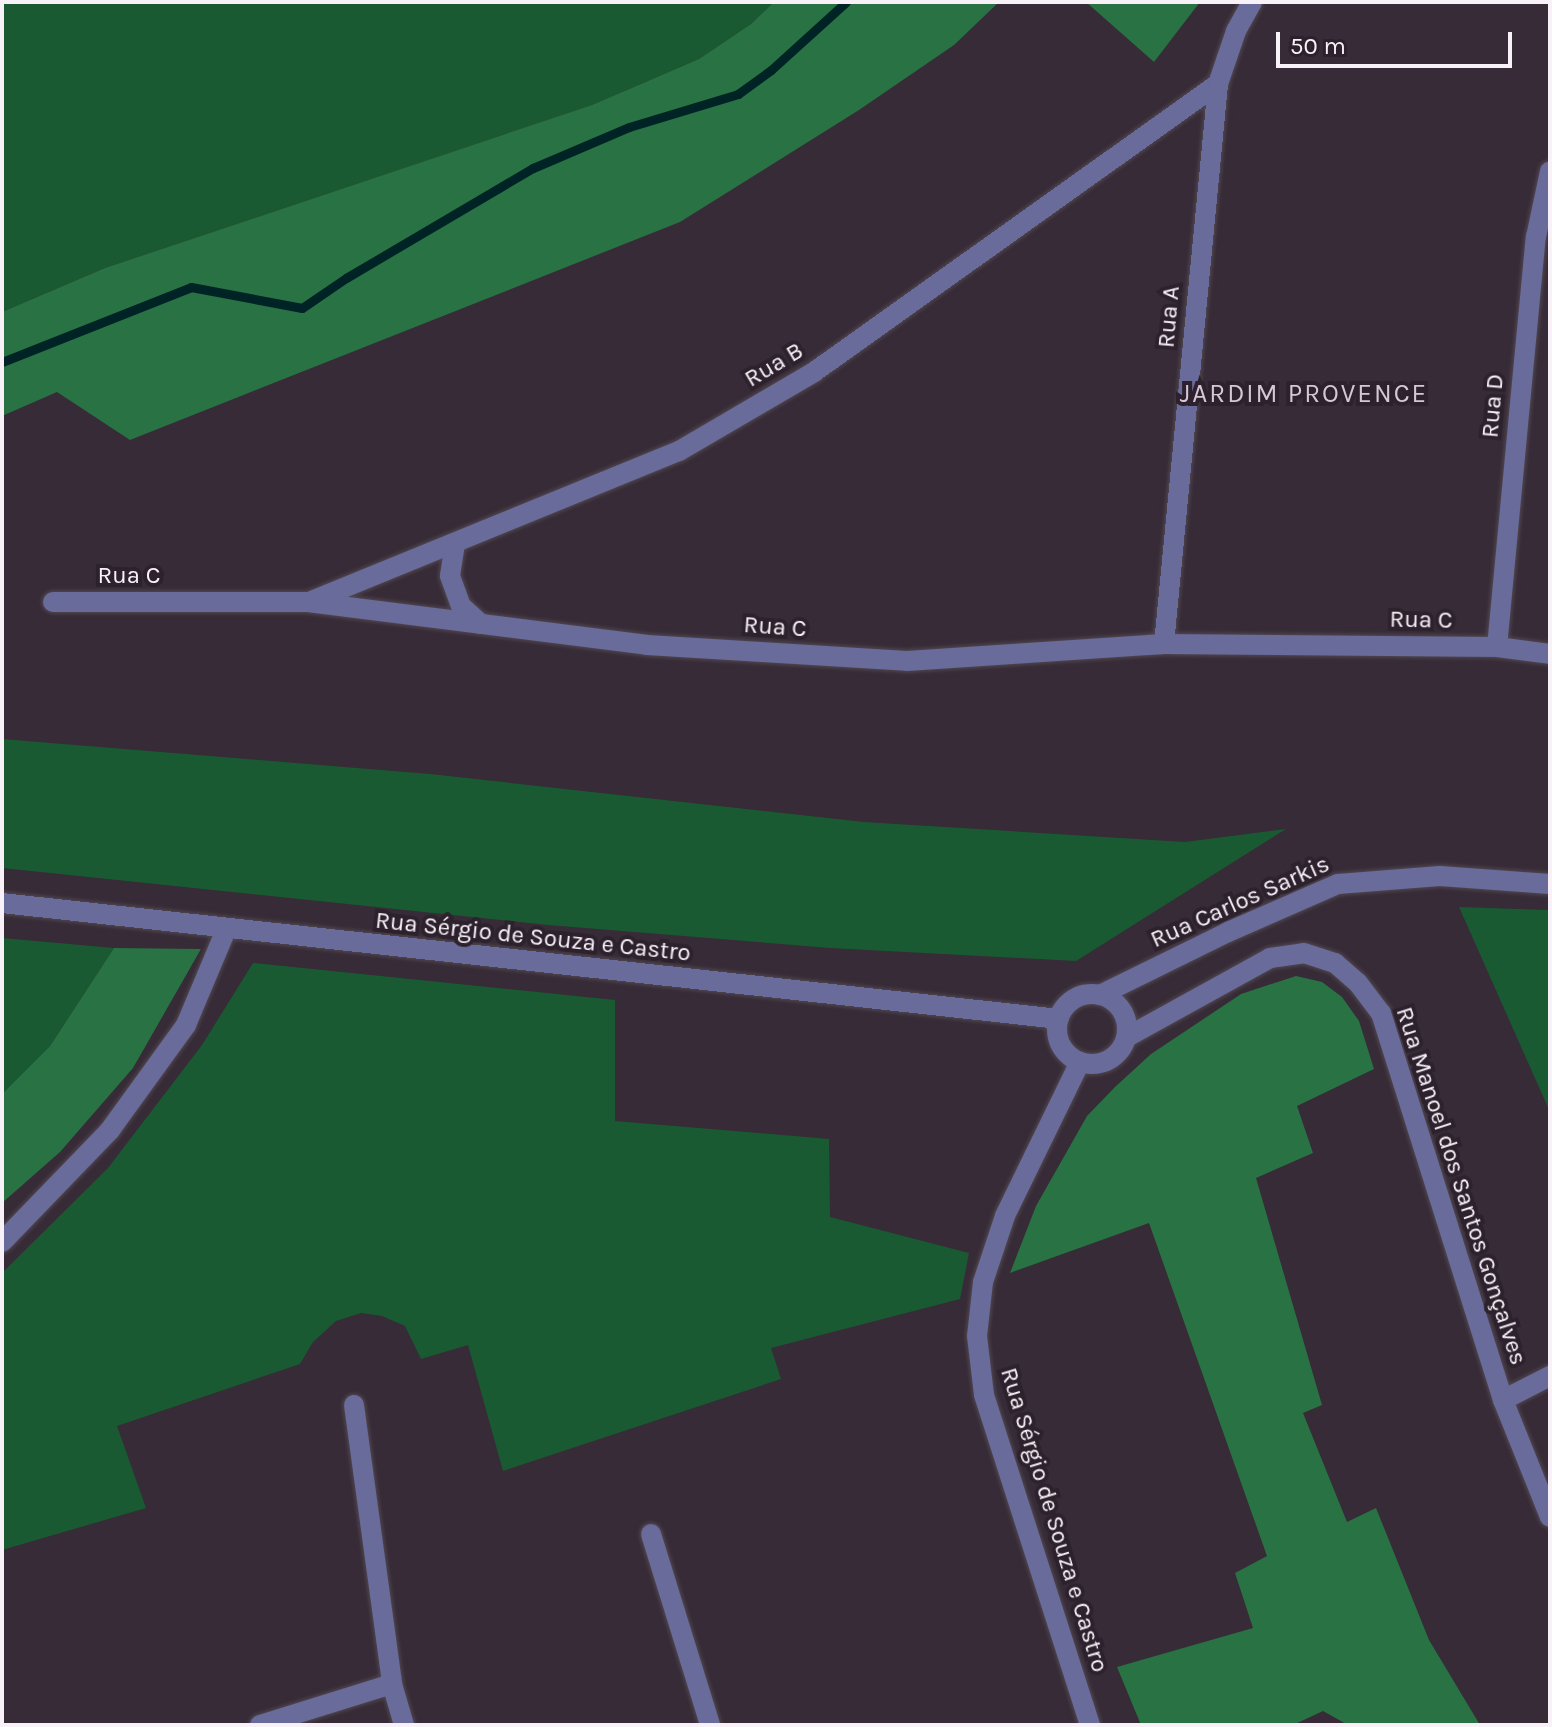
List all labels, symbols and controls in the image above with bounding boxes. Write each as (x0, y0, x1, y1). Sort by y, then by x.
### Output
scale bar (1280, 16, 1516, 66)
text: 50 m (1290, 32, 1346, 60)
street label: Rua A (1152, 285, 1186, 349)
street label: Rua B (740, 336, 808, 394)
street label: Rua D (1476, 373, 1510, 439)
district label: JARDIM PROVENCE (1180, 378, 1428, 410)
street label: Rua C (98, 562, 160, 590)
street label: Rua C (1389, 605, 1453, 635)
street label: Rua C (743, 610, 807, 644)
street label: Rua Carlos Sarkis (1146, 850, 1334, 954)
street label: Rua Sérgio de Souza e Castro (374, 906, 692, 968)
street label: Rua Manoel dos Santos Gonçalves (1389, 1003, 1533, 1369)
street label: Rua Sérgio de Souza e Castro (994, 1364, 1114, 1676)

